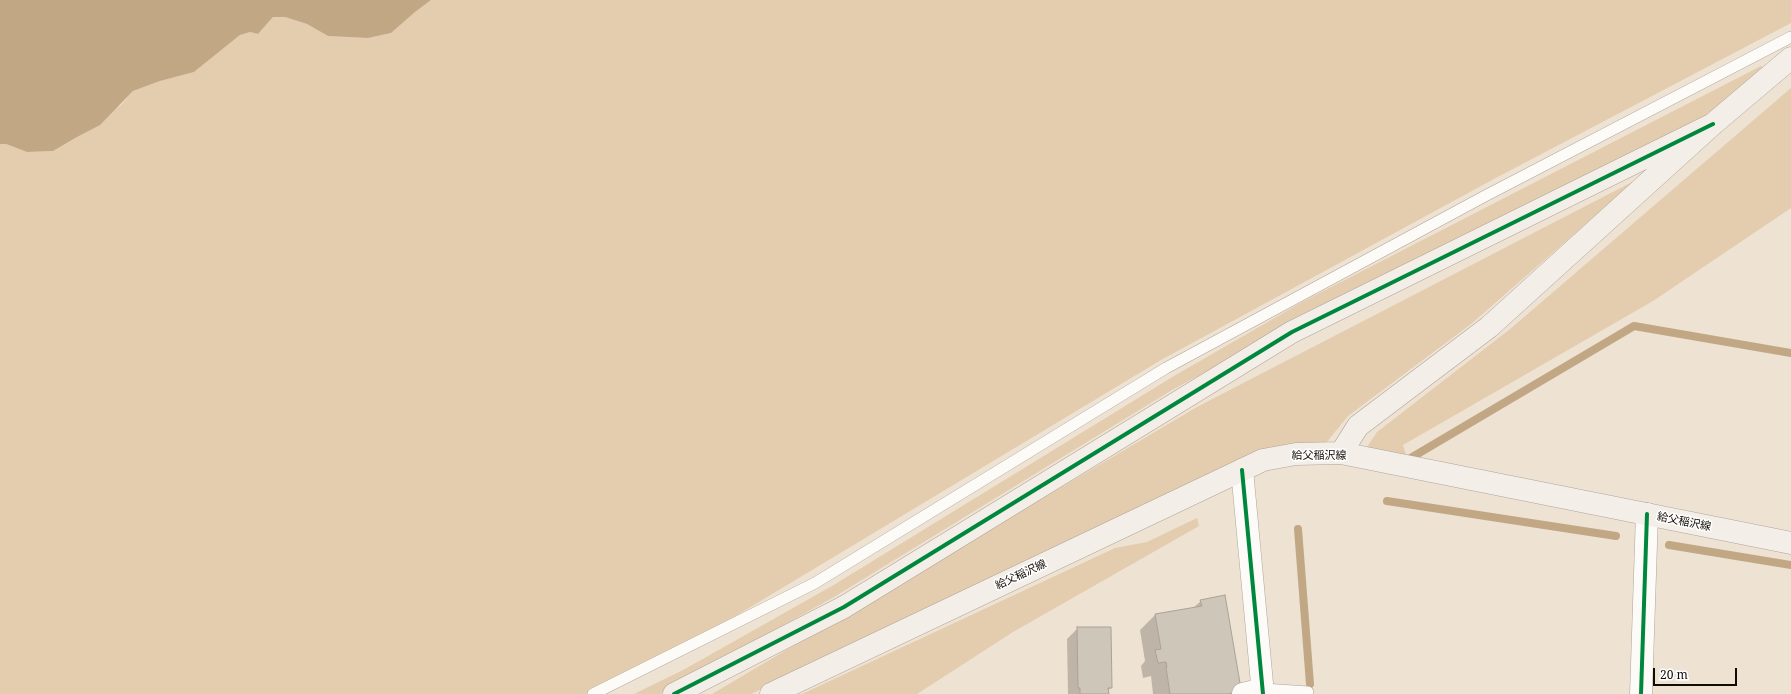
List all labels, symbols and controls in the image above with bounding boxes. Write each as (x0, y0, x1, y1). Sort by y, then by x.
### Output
street label: 給父稲沢線 (1292, 449, 1346, 463)
street label: 給父稲沢線 (1656, 510, 1712, 534)
street label: 給父稲沢線 (993, 557, 1049, 593)
scale bar (1655, 660, 1739, 686)
text: 20 m (1660, 666, 1688, 683)

